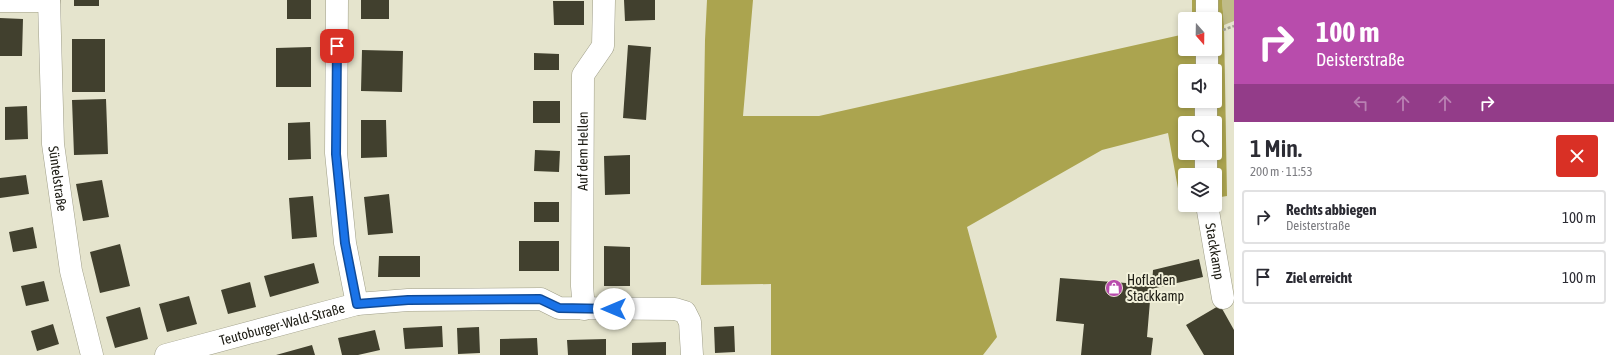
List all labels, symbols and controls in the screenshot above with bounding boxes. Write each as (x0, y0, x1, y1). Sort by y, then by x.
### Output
north arrow (1178, 12, 1222, 56)
map controls (1178, 12, 1222, 212)
icon: right (1250, 16, 1302, 68)
text: 100 m (1316, 16, 1379, 48)
pin (320, 29, 354, 63)
icon: arrive (326, 35, 348, 57)
text: Deisterstraße (1316, 49, 1405, 70)
button: sound (1178, 64, 1222, 108)
icon: left (1350, 92, 1372, 114)
icon: ahead (1392, 92, 1414, 114)
icon: ahead (1434, 92, 1456, 114)
icon: right (1476, 92, 1498, 114)
street label: Auf dem Hellen (574, 111, 591, 191)
button: search (1178, 116, 1222, 160)
text: 1 Min. (1250, 135, 1302, 162)
button: close (1556, 135, 1598, 177)
street label: Süntelstraße (45, 145, 70, 212)
text: 200 m · 11:53 (1250, 164, 1313, 179)
button: layers (1178, 168, 1222, 212)
text: Rechts abbiegen (1286, 201, 1376, 218)
icon: right (1252, 206, 1274, 228)
text: 100 m (1562, 209, 1596, 226)
text: Deisterstraße (1286, 218, 1350, 233)
street label: Stackkamp (1202, 222, 1228, 281)
icon: arrive (1252, 266, 1274, 288)
text: Ziel erreicht (1286, 269, 1352, 286)
text: 100 m (1562, 269, 1596, 286)
place label: Hofladen Stackkamp (1127, 272, 1185, 304)
shop icon: Hofladen Stackkamp (1104, 278, 1124, 298)
position arrow (593, 288, 635, 330)
street label: Teutoburger-Wald-Straße (218, 300, 346, 348)

